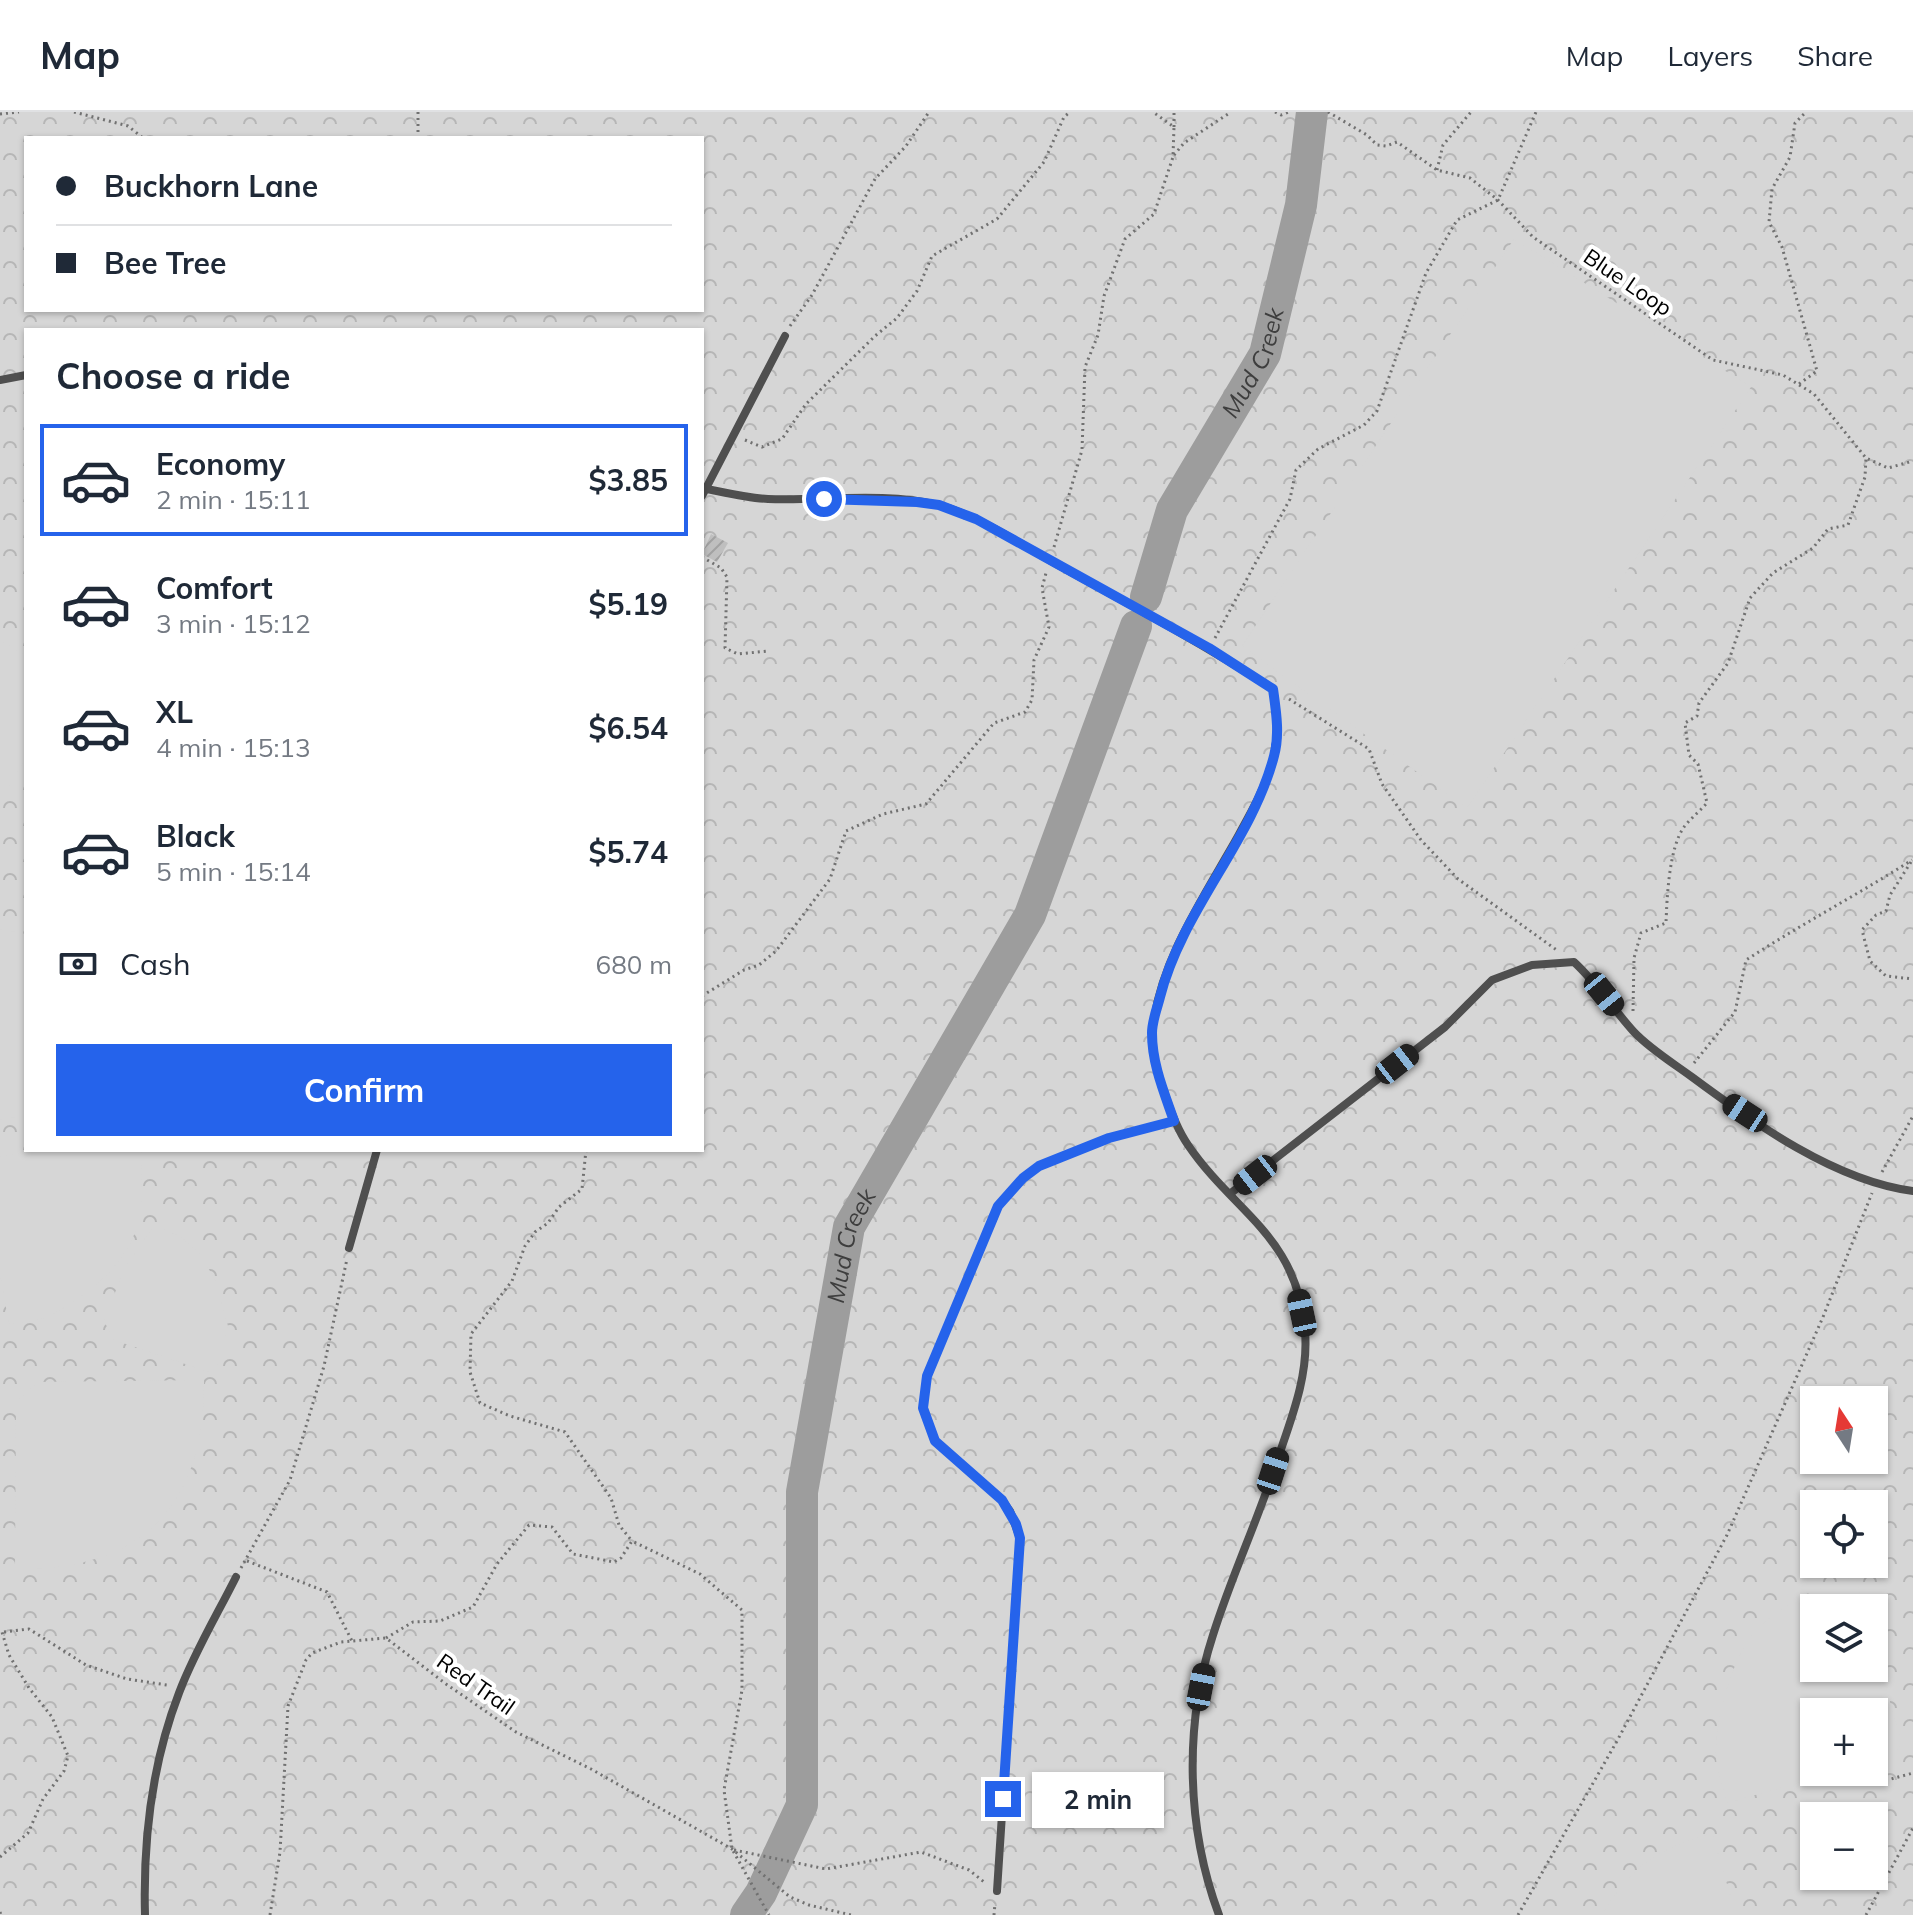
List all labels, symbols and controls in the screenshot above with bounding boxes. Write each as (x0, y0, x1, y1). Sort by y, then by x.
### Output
text: Map (40, 31, 120, 79)
text: Map (1566, 38, 1623, 73)
text: Layers (1667, 38, 1753, 73)
text: Share (1797, 38, 1873, 73)
text: Buckhorn Lane (104, 167, 318, 205)
street label: Blue Loop (1578, 242, 1678, 322)
text: Bee Tree (104, 244, 226, 282)
water label: Mud Creek (1215, 304, 1290, 423)
text: Choose a ride (56, 353, 290, 398)
icon: car (60, 444, 132, 516)
text: Economy (156, 445, 285, 483)
text: $3.85 (589, 461, 668, 499)
route start (806, 481, 842, 517)
text: 2 min · 15:11 (156, 483, 311, 516)
icon: car (60, 568, 132, 640)
text: Comfort (156, 569, 273, 607)
text: $5.19 (589, 585, 668, 623)
text: 3 min · 15:12 (156, 607, 311, 640)
icon: car (60, 692, 132, 764)
text: XL (156, 693, 193, 731)
text: $6.54 (589, 709, 668, 747)
text: 4 min · 15:13 (156, 731, 311, 764)
icon: car (60, 816, 132, 888)
text: Black (156, 817, 235, 855)
text: $5.74 (589, 833, 668, 871)
text: 5 min · 15:14 (156, 855, 311, 888)
icon: cash (56, 942, 100, 986)
text: Cash (120, 945, 191, 983)
text: 680 m (596, 948, 672, 981)
car (1580, 968, 1628, 1020)
car (1371, 1040, 1423, 1088)
button: Confirm (56, 1044, 672, 1136)
car (1718, 1090, 1772, 1136)
car (1229, 1151, 1281, 1199)
water label: Mud Creek (820, 1183, 882, 1305)
car (1285, 1287, 1319, 1339)
north arrow (1800, 1386, 1888, 1474)
map controls (1800, 1386, 1888, 1890)
car (1254, 1444, 1292, 1498)
button: locate (1800, 1490, 1888, 1578)
button: layers (1800, 1594, 1888, 1682)
street label: Red Trail (431, 1647, 521, 1721)
car (1185, 1661, 1217, 1713)
button: + (1800, 1698, 1888, 1786)
callout: 2 min (1031, 1771, 1163, 1827)
route end (985, 1781, 1021, 1817)
text: 2 min (1064, 1783, 1132, 1816)
button: − (1800, 1802, 1888, 1890)

